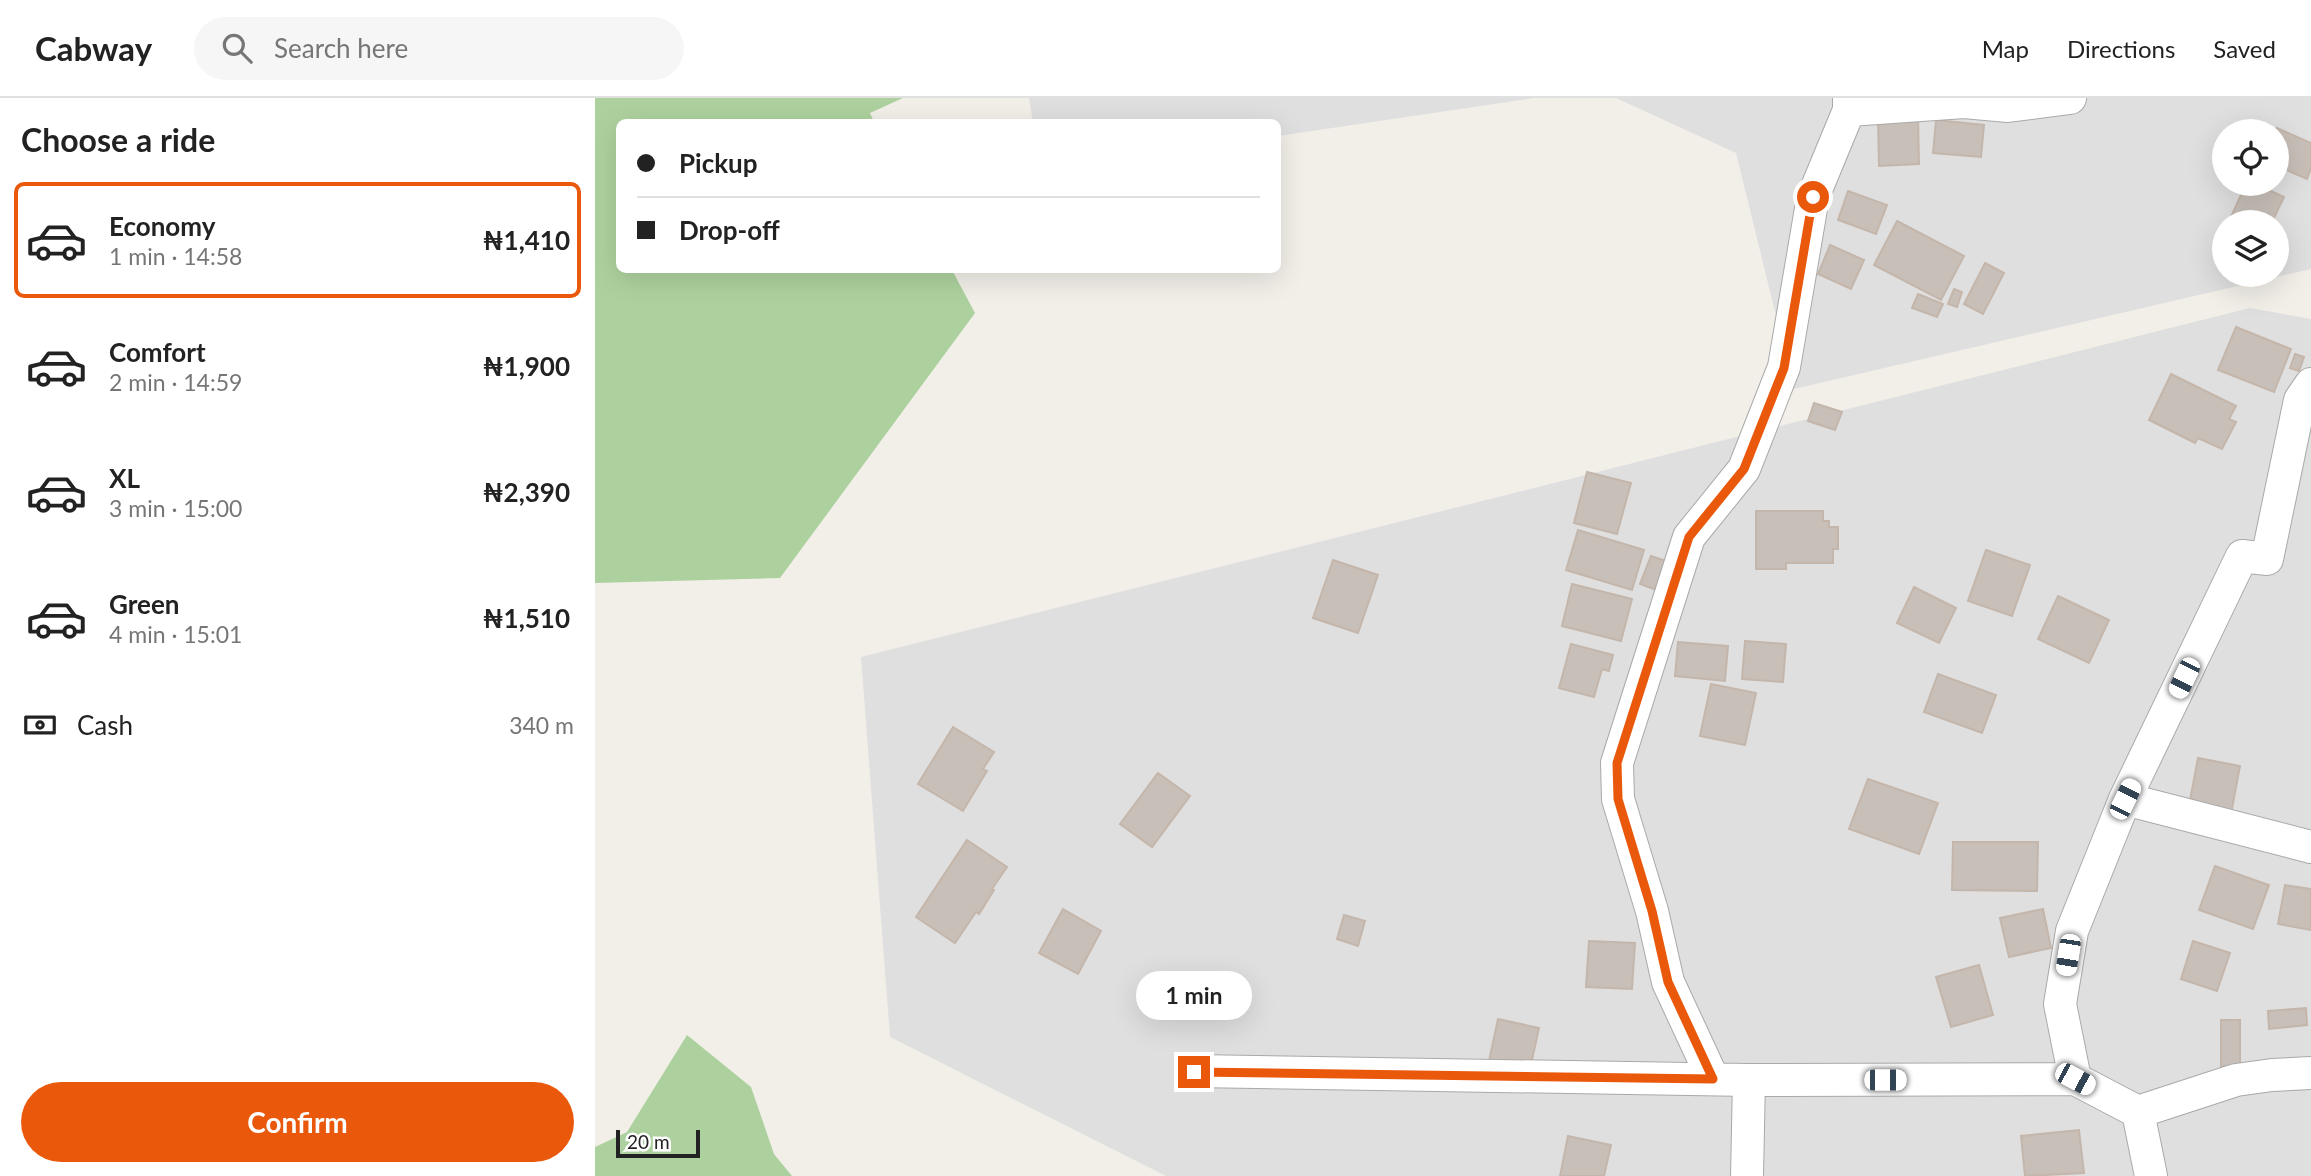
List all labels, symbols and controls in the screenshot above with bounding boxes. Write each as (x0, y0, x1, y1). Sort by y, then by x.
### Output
search box (194, 17, 684, 80)
text: Cabway (35, 28, 152, 68)
icon: search (218, 29, 256, 67)
text: Search here (274, 32, 408, 64)
text: Map (1982, 34, 2029, 63)
text: Directions (2067, 34, 2175, 63)
text: Saved (2213, 34, 2276, 63)
map controls (2212, 119, 2289, 287)
button: locate (2212, 119, 2289, 196)
text: Choose a ride (21, 120, 215, 159)
text: Pickup (679, 147, 758, 179)
route start (1797, 181, 1829, 213)
icon: car (25, 209, 88, 272)
text: Economy (109, 210, 215, 242)
button: layers (2212, 210, 2289, 287)
text: Drop-off (679, 214, 780, 246)
text: ₦1,410 (483, 224, 570, 256)
text: 1 min · 14:58 (109, 242, 242, 270)
icon: car (25, 335, 88, 398)
text: Comfort (109, 336, 206, 368)
text: ₦1,900 (483, 350, 570, 382)
text: 2 min · 14:59 (109, 368, 242, 396)
icon: car (25, 461, 88, 524)
text: XL (109, 462, 140, 494)
text: ₦2,390 (483, 476, 570, 508)
text: 3 min · 15:00 (109, 494, 242, 522)
icon: car (25, 587, 88, 650)
text: Green (109, 588, 179, 620)
text: ₦1,510 (483, 602, 570, 634)
text: 4 min · 15:01 (109, 620, 242, 648)
car (2166, 655, 2203, 701)
icon: cash (21, 706, 59, 744)
text: Cash (77, 709, 133, 741)
text: 340 m (509, 711, 574, 739)
car (2107, 776, 2144, 822)
car (2055, 933, 2082, 977)
callout: 1 min (1136, 970, 1252, 1020)
text: 1 min (1165, 981, 1223, 1009)
route end (1178, 1056, 1210, 1088)
car (2052, 1060, 2099, 1098)
car (1865, 1070, 1907, 1091)
button: Confirm (21, 1082, 574, 1162)
scale bar (616, 1127, 700, 1159)
text: 20 m (627, 1130, 670, 1153)

